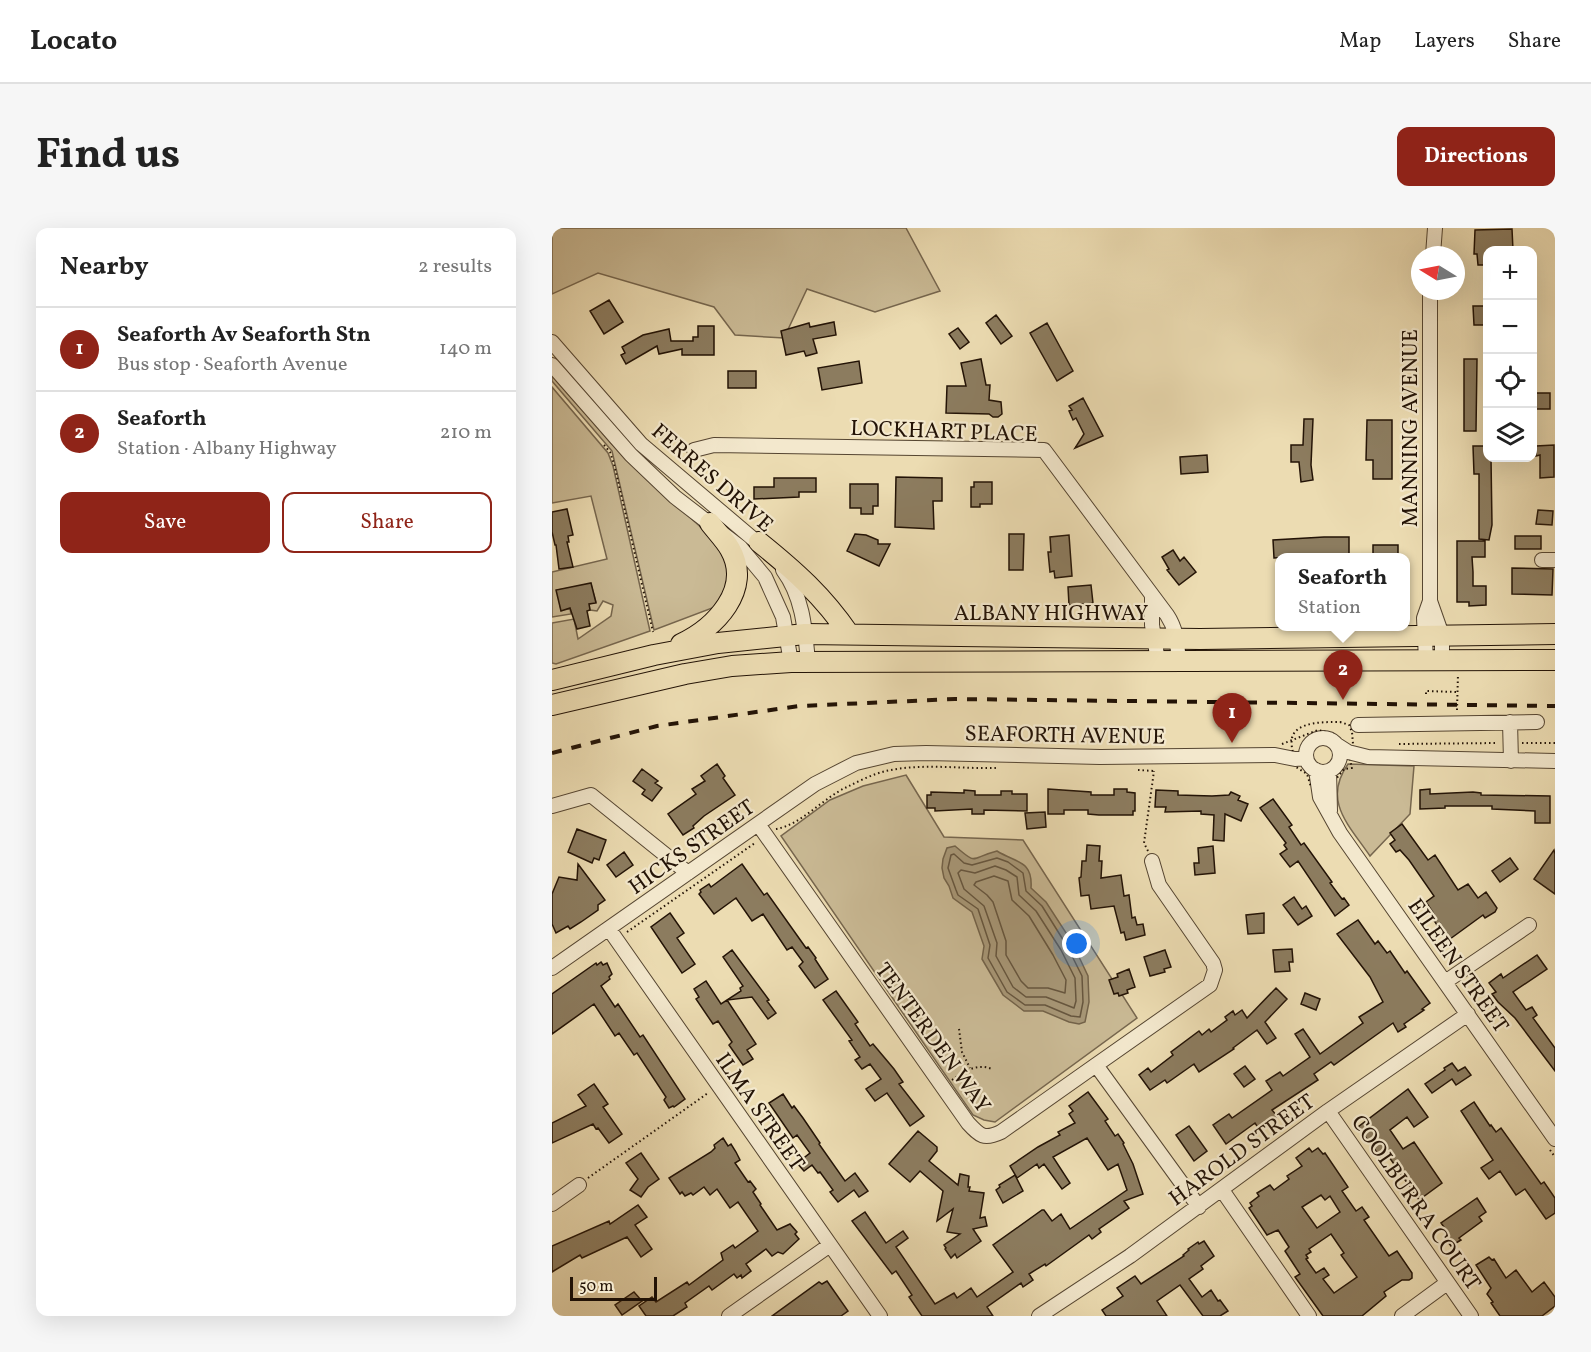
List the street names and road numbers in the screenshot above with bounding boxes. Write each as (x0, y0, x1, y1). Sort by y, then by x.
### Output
street label: MANNING AVENUE (1396, 329, 1427, 527)
street label: LOCKHART PLACE (850, 414, 1038, 451)
street label: FERRES DRIVE (644, 417, 779, 541)
street label: ALBANY HIGHWAY (954, 599, 1148, 630)
street label: SEAFORTH AVENUE (964, 719, 1166, 754)
street label: HICKS STREET (623, 793, 762, 903)
street label: EILEEN STREET (1399, 893, 1515, 1040)
street label: TENTERDEN WAY (867, 957, 997, 1120)
street label: ILMA STREET (707, 1047, 811, 1178)
street label: HAROLD STREET (1163, 1087, 1322, 1215)
street label: COOLBURRA COURT (1343, 1109, 1487, 1298)

